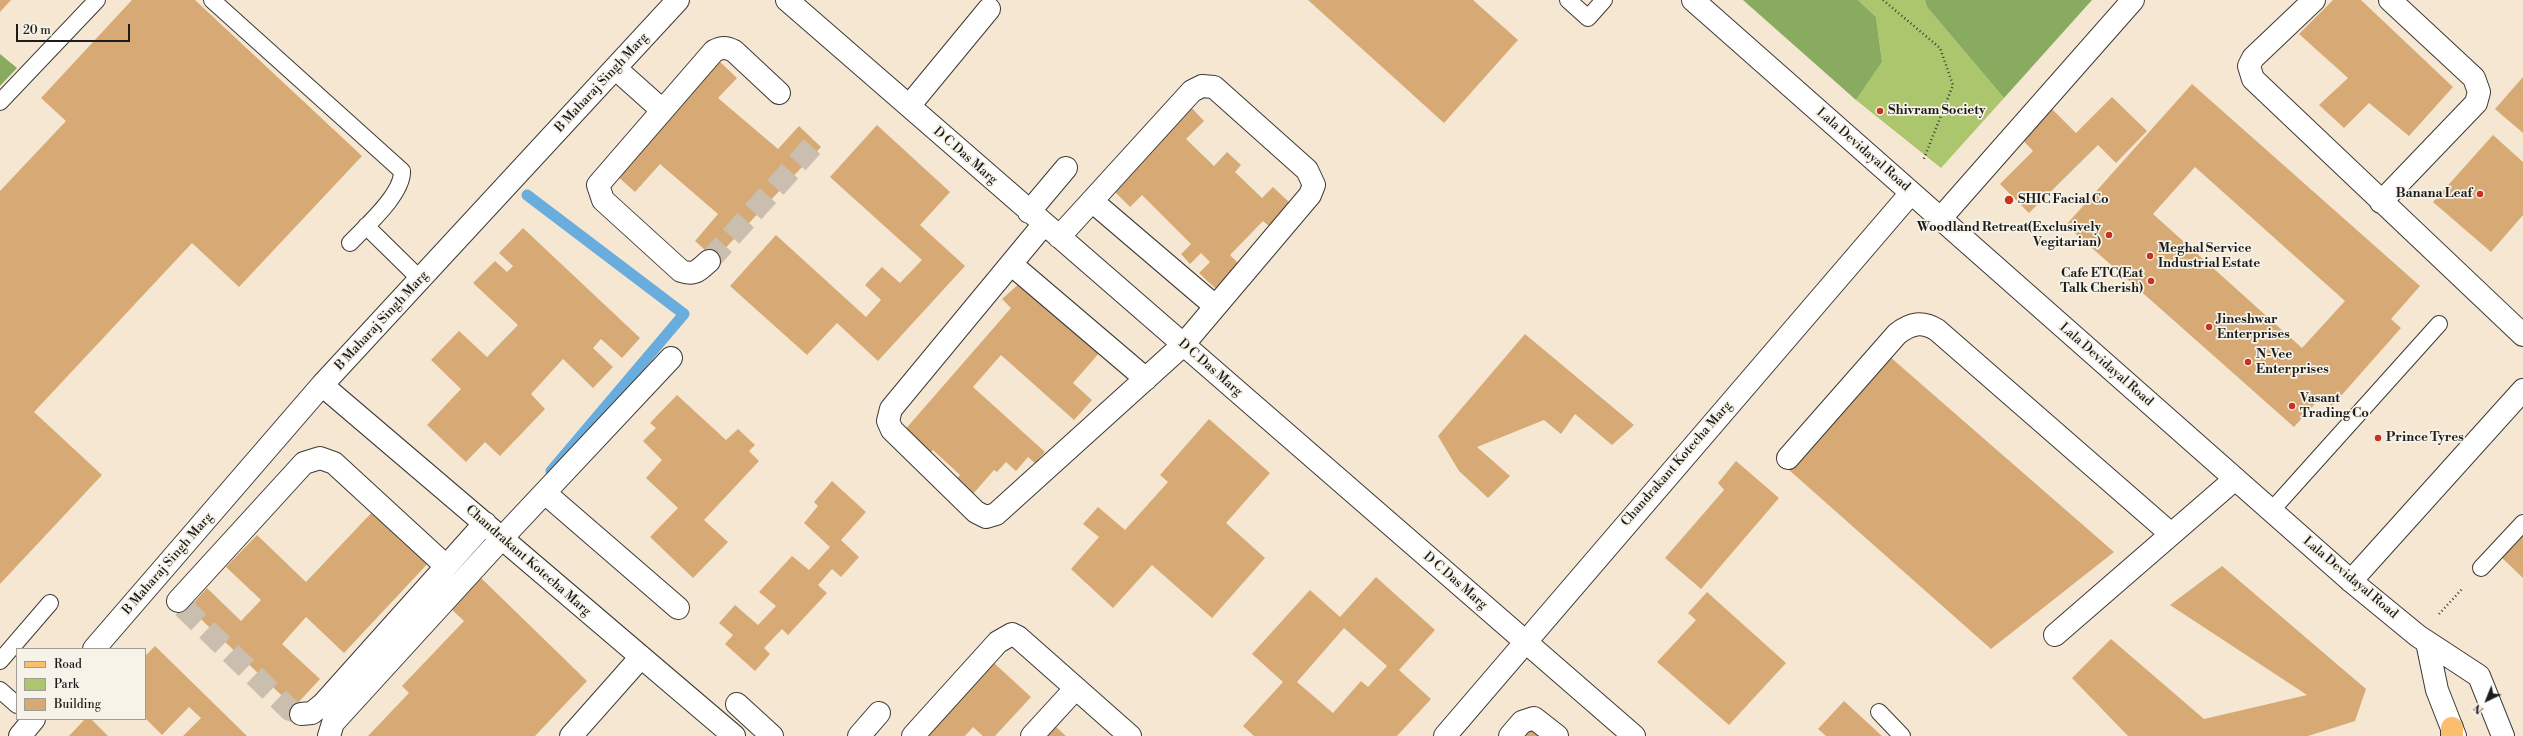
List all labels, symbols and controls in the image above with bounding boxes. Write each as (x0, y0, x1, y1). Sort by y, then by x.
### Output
scale bar (18, 16, 132, 42)
text: 20 m (23, 23, 51, 38)
street label: B Maharaj Singh Marg (552, 30, 652, 136)
place label: Shivram Society (1888, 103, 1985, 119)
street label: Lala Devidayal Road (1813, 105, 1913, 195)
marker: Shivram Society (1875, 106, 1885, 116)
street label: D C Das Marg (930, 124, 1000, 188)
place label: Banana Leaf (2396, 186, 2472, 202)
marker: Banana Leaf (2475, 189, 2485, 199)
place label: SHIC Facial Co (2018, 192, 2109, 208)
marker: SHIC Facial Co (2003, 194, 2015, 206)
place label: Woodland Retreat(Exclusively Vegitarian) (1917, 220, 2101, 251)
marker: Woodland Retreat(Exclusively Vegitarian) (2104, 230, 2114, 240)
place label: Meghal Service Industrial Estate (2158, 241, 2260, 272)
marker: Meghal Service Industrial Estate (2145, 251, 2155, 261)
place label: Cafe ETC(Eat Talk Cherish) (2060, 266, 2143, 297)
street label: B Maharaj Singh Marg (332, 268, 432, 374)
marker: Cafe ETC(Eat Talk Cherish) (2146, 276, 2156, 286)
place label: Jineshwar Enterprises (2217, 312, 2290, 343)
street label: Lala Devidayal Road (2056, 320, 2156, 410)
marker: Jineshwar Enterprises (2204, 322, 2214, 332)
street label: D C Das Marg (1175, 336, 1245, 400)
place label: N-Vee Enterprises (2256, 347, 2329, 378)
marker: N-Vee Enterprises (2243, 357, 2253, 367)
place label: Vasant Trading Co (2300, 391, 2369, 422)
street label: Chandrakant Kotecha Marg (1618, 398, 1736, 530)
marker: Vasant Trading Co (2287, 401, 2297, 411)
place label: Prince Tyres (2386, 430, 2464, 446)
marker: Prince Tyres (2373, 433, 2383, 443)
street label: Chandrakant Kotecha Marg (462, 502, 594, 620)
street label: B Maharaj Singh Marg (119, 510, 217, 618)
street label: Lala Devidayal Road (2299, 534, 2401, 622)
street label: D C Das Marg (1420, 549, 1490, 613)
legend (16, 648, 146, 720)
text: Road (54, 657, 82, 672)
text: Park (54, 677, 79, 692)
north arrow (2467, 680, 2507, 720)
text: Building (54, 697, 101, 712)
text: N (2471, 701, 2487, 717)

